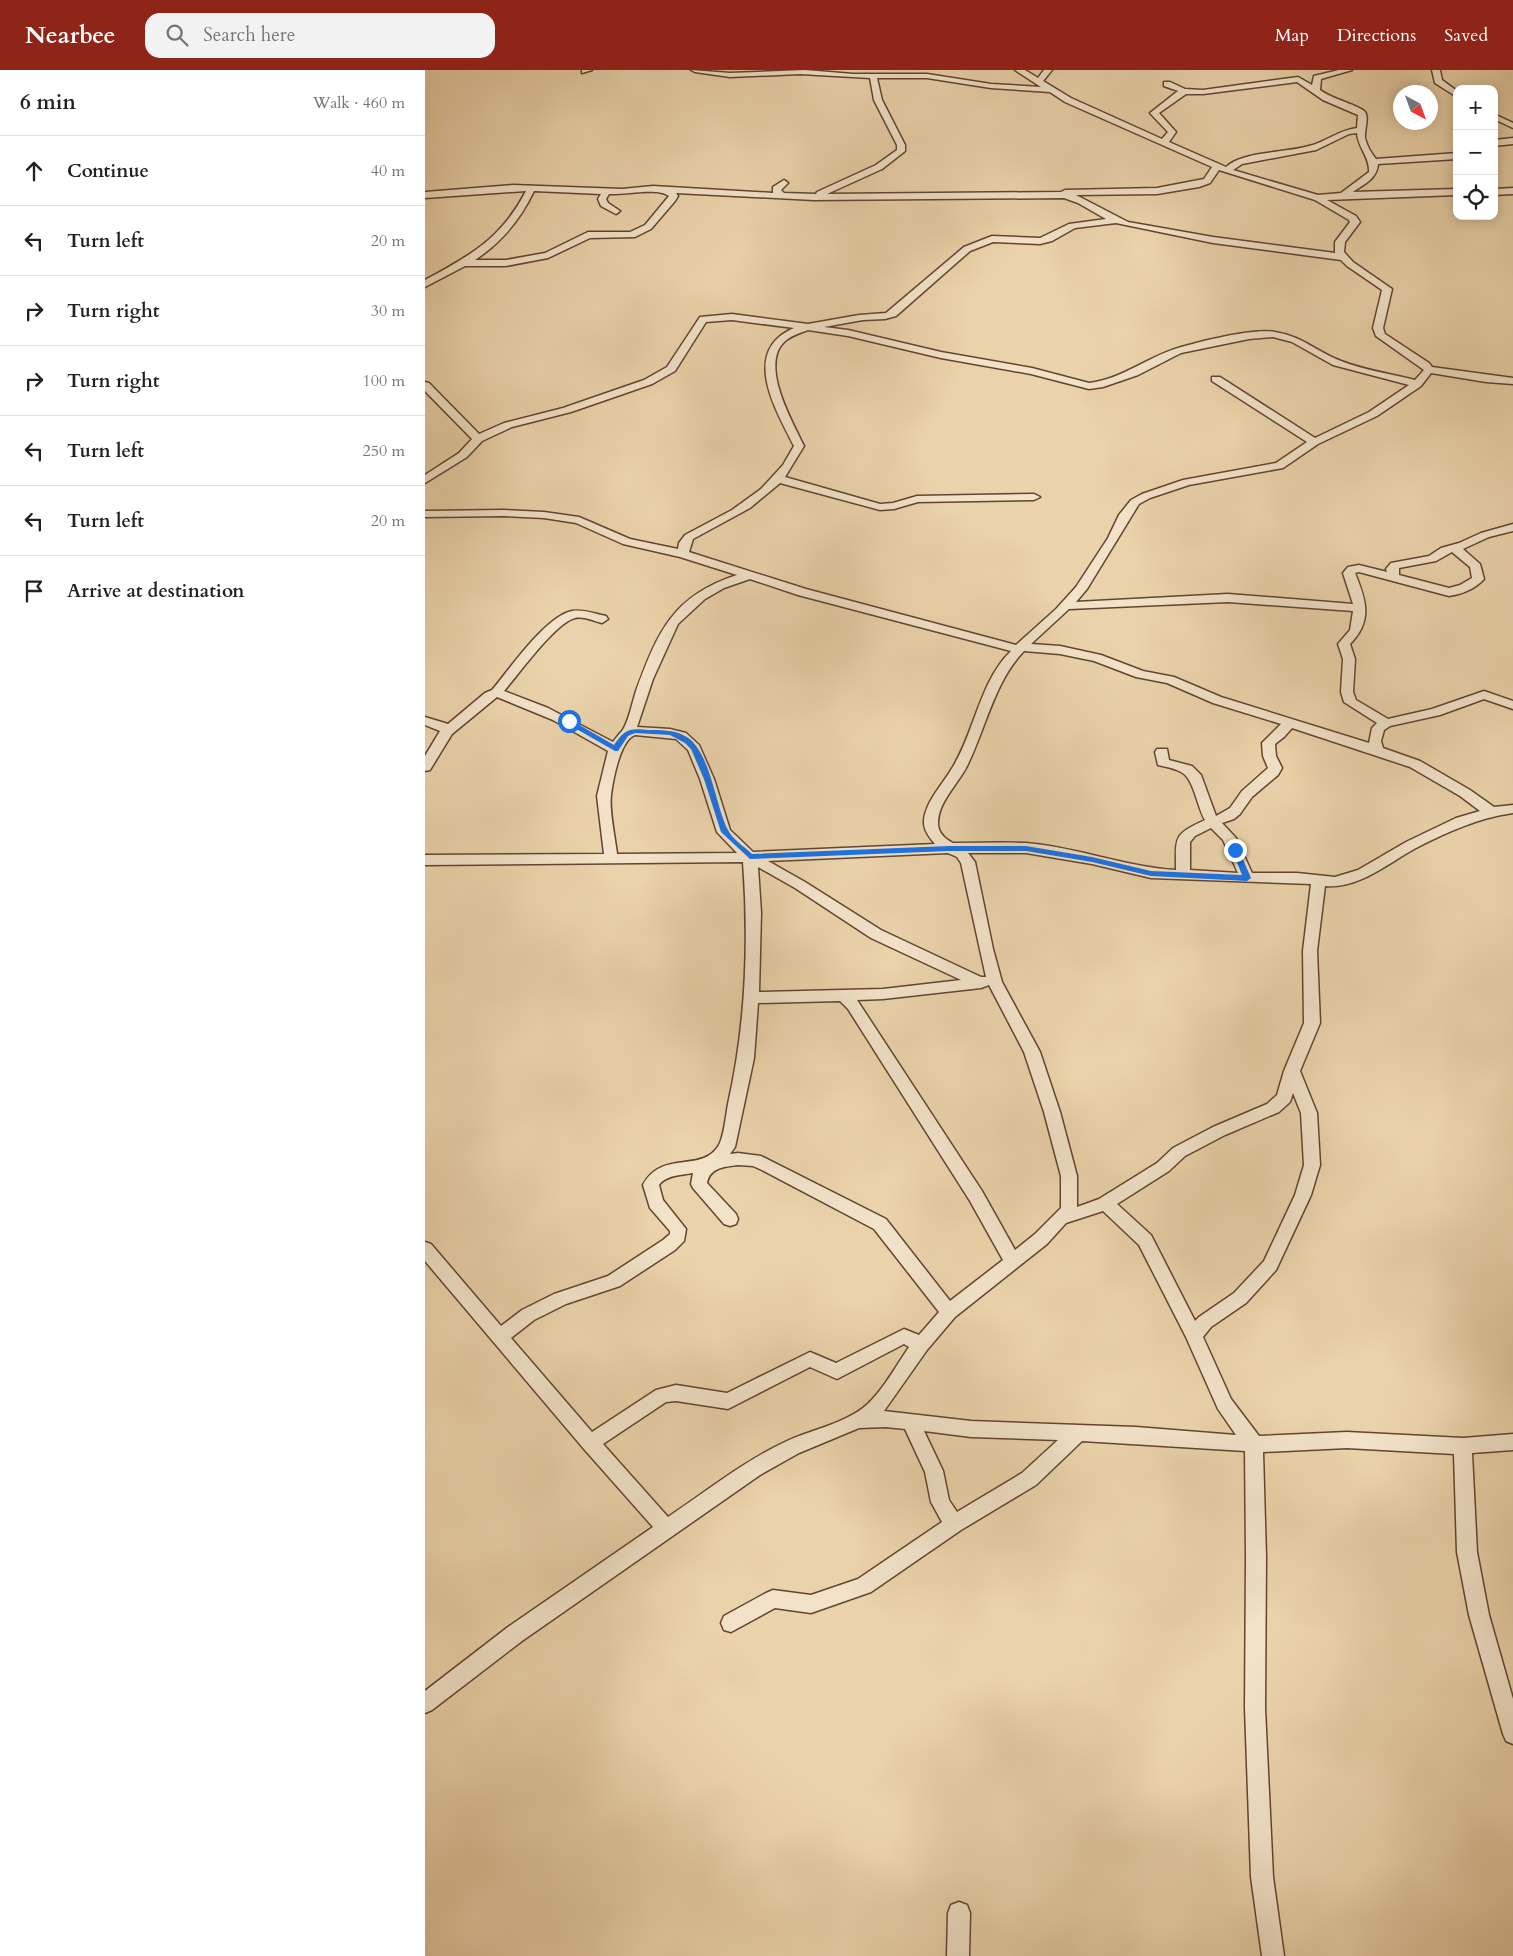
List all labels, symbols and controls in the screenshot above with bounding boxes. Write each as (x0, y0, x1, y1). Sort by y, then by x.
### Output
search box (145, 13, 495, 58)
text: Nearbee (25, 19, 115, 52)
icon: search (163, 21, 191, 49)
text: Search here (203, 22, 295, 48)
text: Map (1275, 23, 1309, 48)
text: Directions (1337, 23, 1416, 48)
text: Saved (1444, 23, 1488, 48)
north arrow (1393, 85, 1438, 130)
map controls (1453, 85, 1498, 220)
button: + (1453, 85, 1498, 130)
text: 6 min (20, 88, 76, 117)
text: Walk · 460 m (313, 92, 405, 114)
button: − (1453, 130, 1498, 175)
icon: ahead (20, 157, 48, 185)
text: Continue (67, 158, 149, 184)
text: 40 m (371, 160, 405, 182)
button: locate (1453, 175, 1498, 220)
icon: left (20, 227, 48, 255)
text: Turn left (67, 228, 144, 254)
text: 20 m (371, 230, 405, 252)
icon: right (20, 297, 48, 325)
text: Turn right (67, 298, 159, 324)
text: 30 m (371, 300, 405, 322)
icon: right (20, 367, 48, 395)
text: Turn right (67, 368, 159, 394)
text: 100 m (363, 370, 405, 392)
icon: left (20, 437, 48, 465)
text: Turn left (67, 438, 144, 464)
text: 250 m (363, 440, 405, 462)
icon: left (20, 507, 48, 535)
text: Turn left (67, 508, 144, 534)
text: 20 m (371, 510, 405, 532)
icon: arrive (20, 577, 48, 605)
text: Arrive at destination (67, 578, 244, 604)
route start (558, 710, 581, 733)
route end (1224, 839, 1247, 862)

